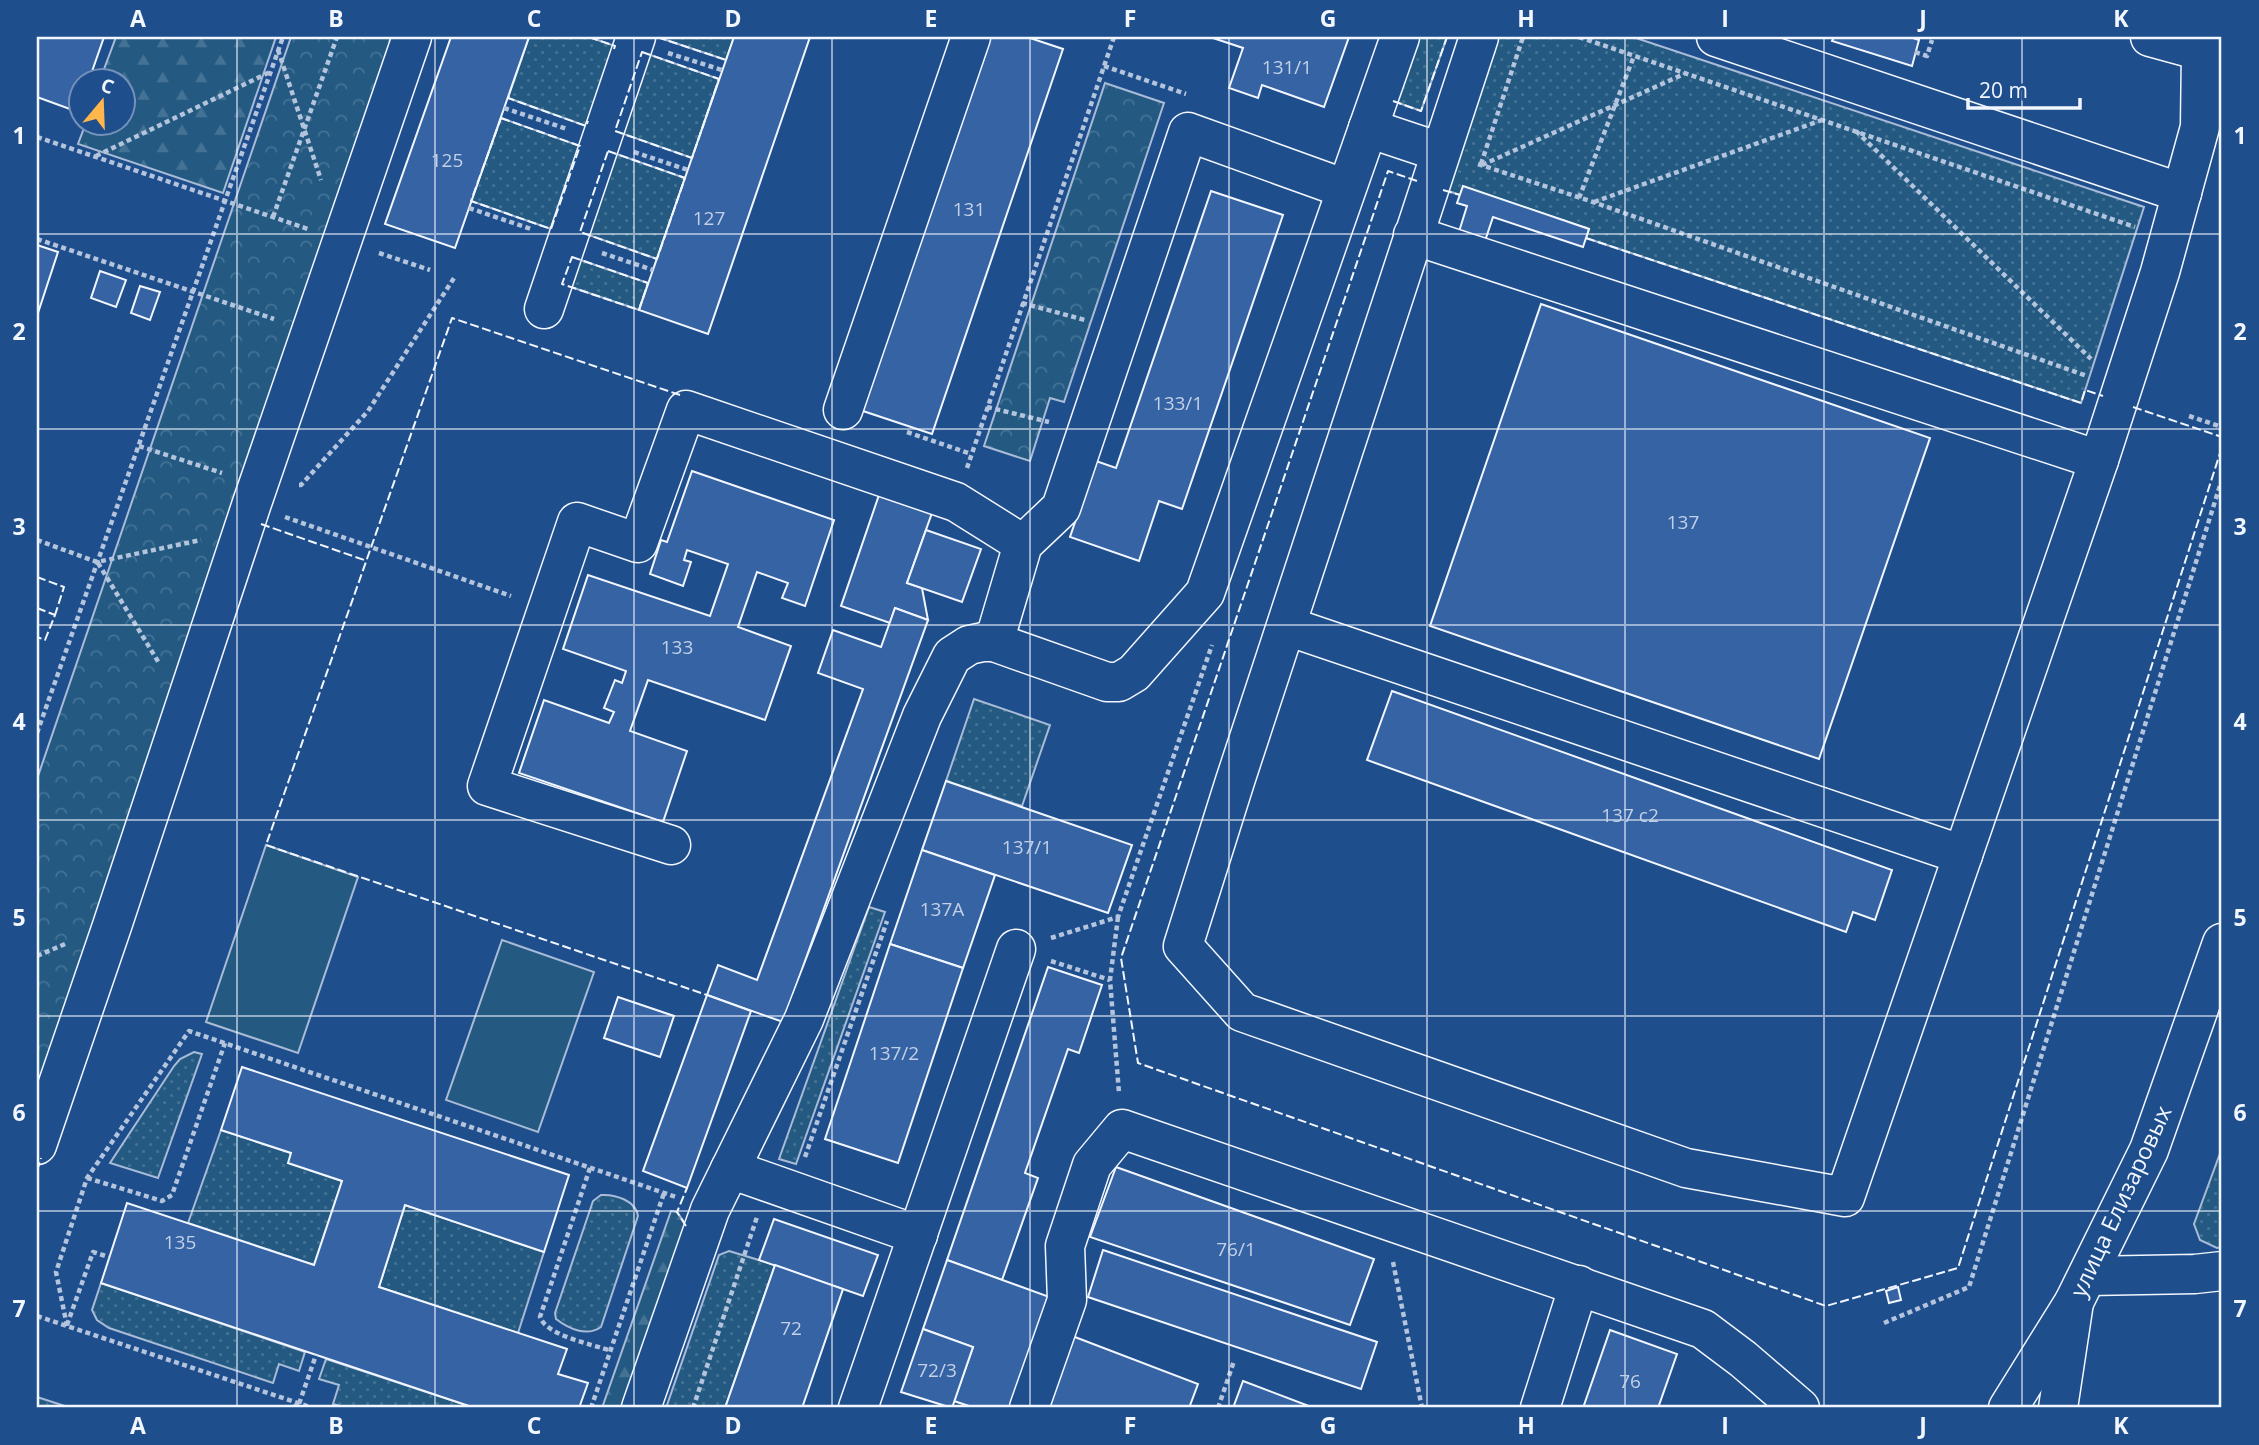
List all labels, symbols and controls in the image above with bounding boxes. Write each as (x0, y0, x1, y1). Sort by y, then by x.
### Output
text: A (130, 2, 146, 34)
text: B (328, 2, 344, 34)
text: C (527, 2, 541, 34)
text: D (724, 2, 742, 34)
text: E (925, 2, 937, 34)
text: F (1124, 2, 1136, 34)
text: G (1320, 2, 1336, 34)
text: H (1517, 2, 1535, 34)
text: I (1721, 2, 1729, 34)
text: J (1917, 2, 1927, 34)
text: K (2113, 2, 2129, 34)
house number: 131/1 (1262, 54, 1312, 80)
north arrow (66, 66, 136, 136)
scale bar (1968, 66, 2080, 110)
text: С (98, 72, 117, 100)
text: 20 m (1979, 76, 2028, 104)
text: 1 (12, 119, 26, 151)
text: 1 (2233, 119, 2247, 151)
house number: 125 (431, 147, 463, 173)
house number: 131 (953, 196, 985, 222)
house number: 127 (693, 205, 725, 231)
text: 2 (12, 315, 26, 347)
text: 2 (2233, 315, 2247, 347)
house number: 133/1 (1153, 390, 1203, 416)
house number: 137 (1667, 509, 1699, 535)
text: 3 (12, 510, 26, 542)
text: 3 (2233, 510, 2247, 542)
house number: 133 (661, 634, 693, 660)
text: 4 (12, 705, 26, 737)
text: 4 (2233, 705, 2247, 737)
house number: 137 с2 (1601, 802, 1659, 828)
house number: 137/1 (1002, 834, 1052, 860)
house number: 137А (920, 896, 964, 922)
text: 5 (12, 901, 26, 933)
text: 5 (2233, 901, 2247, 933)
house number: 137/2 (869, 1040, 919, 1066)
text: 6 (12, 1096, 26, 1128)
text: 6 (2233, 1096, 2247, 1128)
street label: улица Елизаровых (2062, 1100, 2178, 1302)
house number: 135 (164, 1229, 196, 1255)
house number: 76/1 (1216, 1236, 1256, 1262)
text: 7 (12, 1292, 26, 1324)
text: 7 (2233, 1292, 2247, 1324)
house number: 72 (780, 1315, 802, 1341)
house number: 72/3 (917, 1357, 957, 1383)
house number: 76 (1619, 1368, 1641, 1394)
text: A (130, 1409, 146, 1441)
text: B (328, 1409, 344, 1441)
text: C (527, 1409, 541, 1441)
text: D (724, 1409, 742, 1441)
text: E (925, 1409, 937, 1441)
text: F (1124, 1409, 1136, 1441)
text: G (1320, 1409, 1336, 1441)
text: H (1517, 1409, 1535, 1441)
text: I (1721, 1409, 1729, 1441)
text: J (1917, 1409, 1927, 1441)
text: K (2113, 1409, 2129, 1441)

